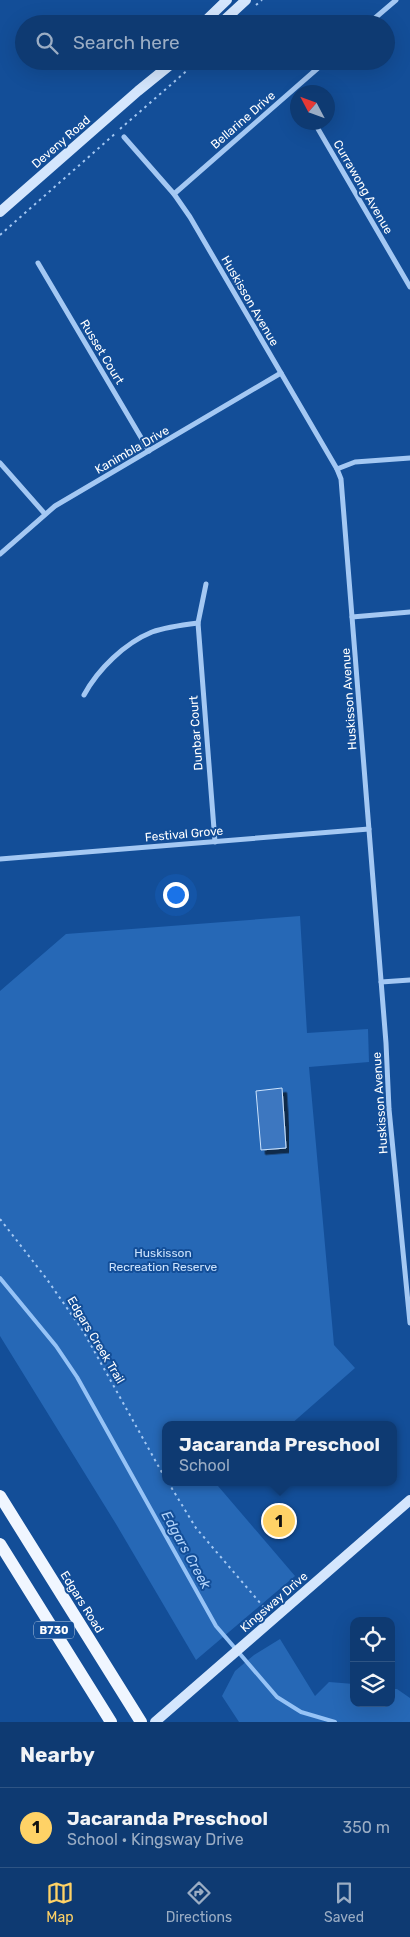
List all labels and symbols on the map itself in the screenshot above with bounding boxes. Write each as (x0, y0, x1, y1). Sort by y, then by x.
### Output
north arrow (290, 85, 335, 130)
street label: Bellarine Drive (208, 88, 278, 152)
street label: Deveny Road (29, 113, 93, 171)
street label: Currawong Avenue (330, 137, 396, 237)
street label: Huskisson Avenue (218, 253, 282, 349)
street label: Russet Court (77, 317, 127, 387)
street label: Kanimbla Drive (93, 423, 172, 477)
street label: Huskisson Avenue (338, 647, 360, 750)
street label: Dunbar Court (186, 695, 206, 771)
street label: Festival Grove (144, 824, 224, 844)
your location (163, 882, 189, 908)
street label: Huskisson Avenue (369, 1051, 391, 1154)
park label: Huskisson Recreation Reserve (109, 1246, 218, 1274)
street label: Edgars Creek Trail (64, 1294, 128, 1386)
pin: 1 (263, 1502, 295, 1540)
water label: Edgars Creek (158, 1508, 215, 1593)
street label: Edgars Road (57, 1569, 107, 1635)
street label: Kingsway Drive (237, 1569, 311, 1635)
road number: B730 (34, 1622, 74, 1638)

